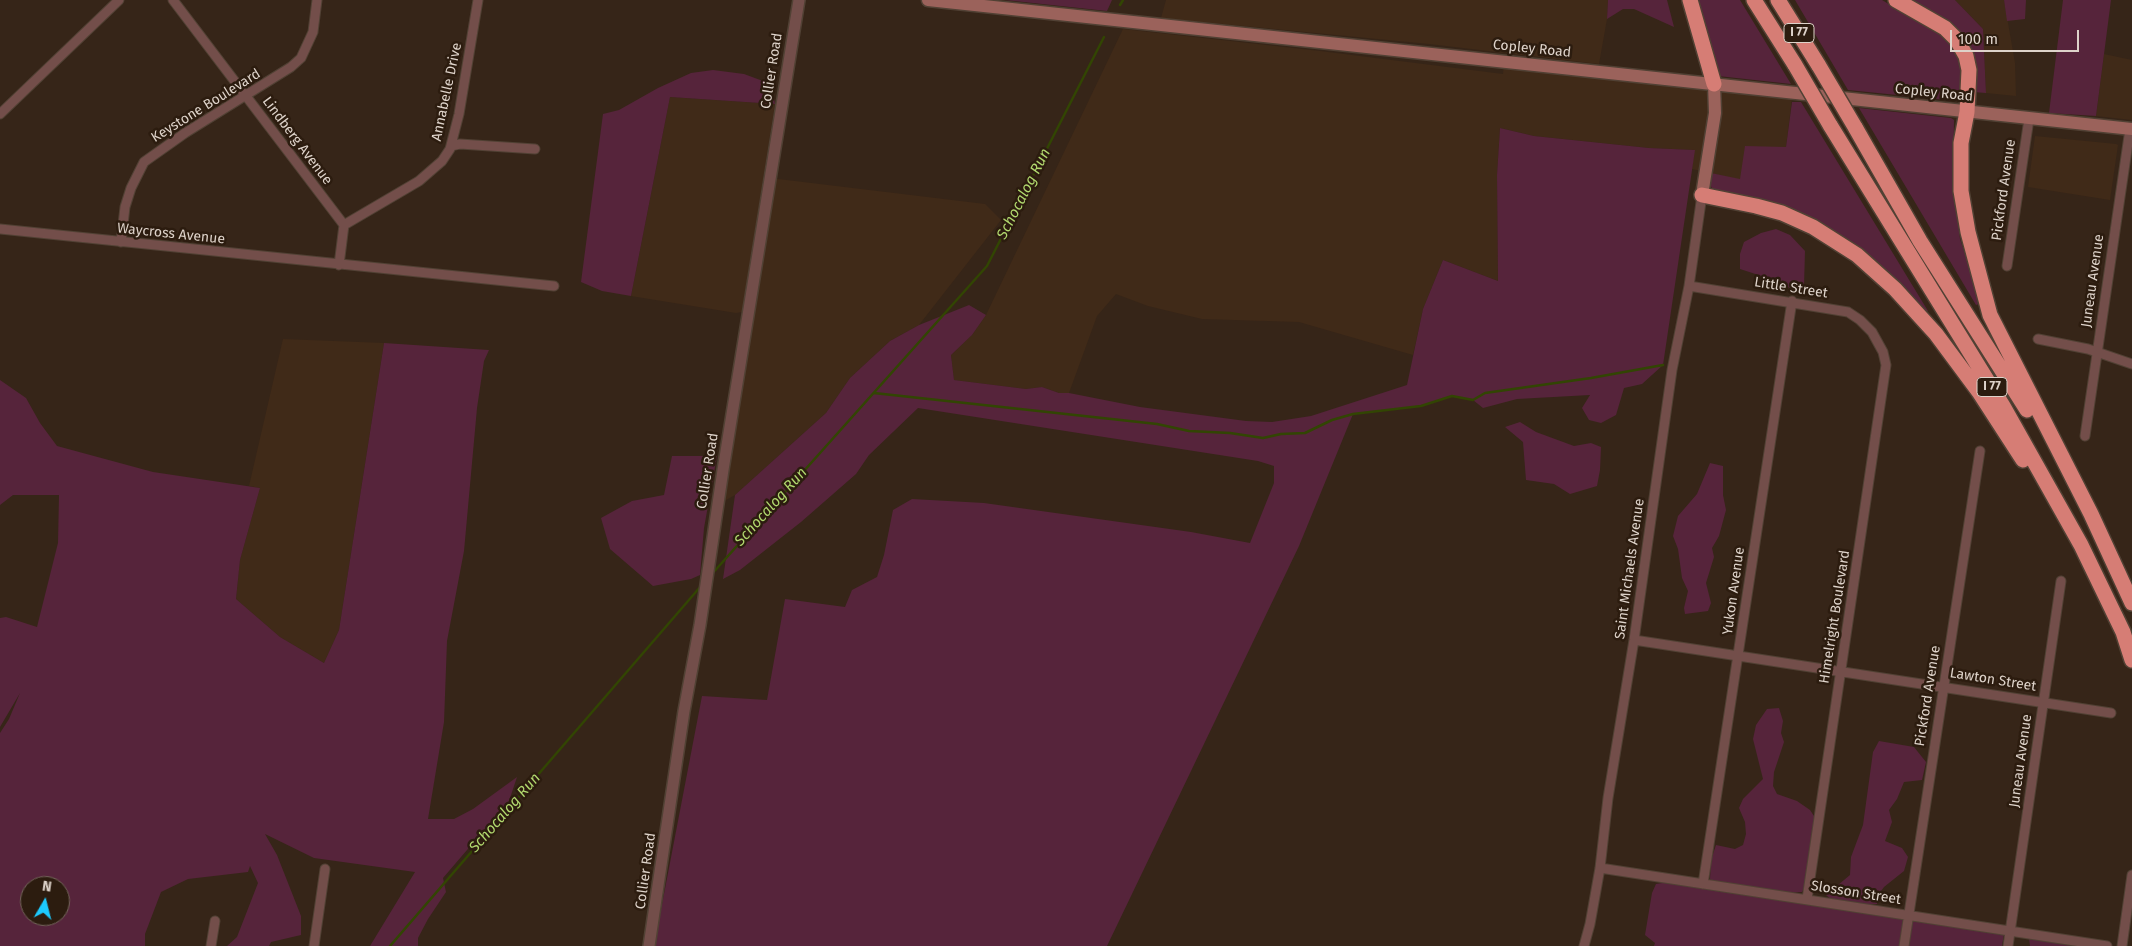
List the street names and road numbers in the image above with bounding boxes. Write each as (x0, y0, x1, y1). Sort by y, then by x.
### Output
road number: I 77 (1784, 23, 1814, 42)
street label: Collier Road (758, 32, 786, 110)
street label: Copley Road (1492, 37, 1572, 61)
street label: Annabelle Drive (428, 41, 466, 143)
street label: Keystone Boulevard (148, 66, 264, 146)
street label: Copley Road (1894, 81, 1974, 105)
street label: Lindberg Avenue (258, 94, 336, 188)
street label: Pickford Avenue (1989, 138, 2019, 242)
street label: Waycross Avenue (116, 220, 226, 248)
street label: Juneau Avenue (2078, 233, 2108, 329)
street label: Little Street (1753, 274, 1829, 302)
road number: I 77 (1977, 378, 2007, 397)
street label: Collier Road (694, 432, 722, 510)
street label: Saint Michaels Avenue (1612, 498, 1648, 640)
street label: Yukon Avenue (1720, 546, 1748, 636)
street label: Himelright Boulevard (1816, 549, 1854, 685)
street label: Pickford Avenue (1912, 644, 1944, 748)
street label: Lawton Street (1949, 665, 2037, 695)
street label: Juneau Avenue (2006, 713, 2036, 809)
street label: Collier Road (632, 832, 660, 910)
street label: Slosson Street (1810, 878, 1902, 908)

